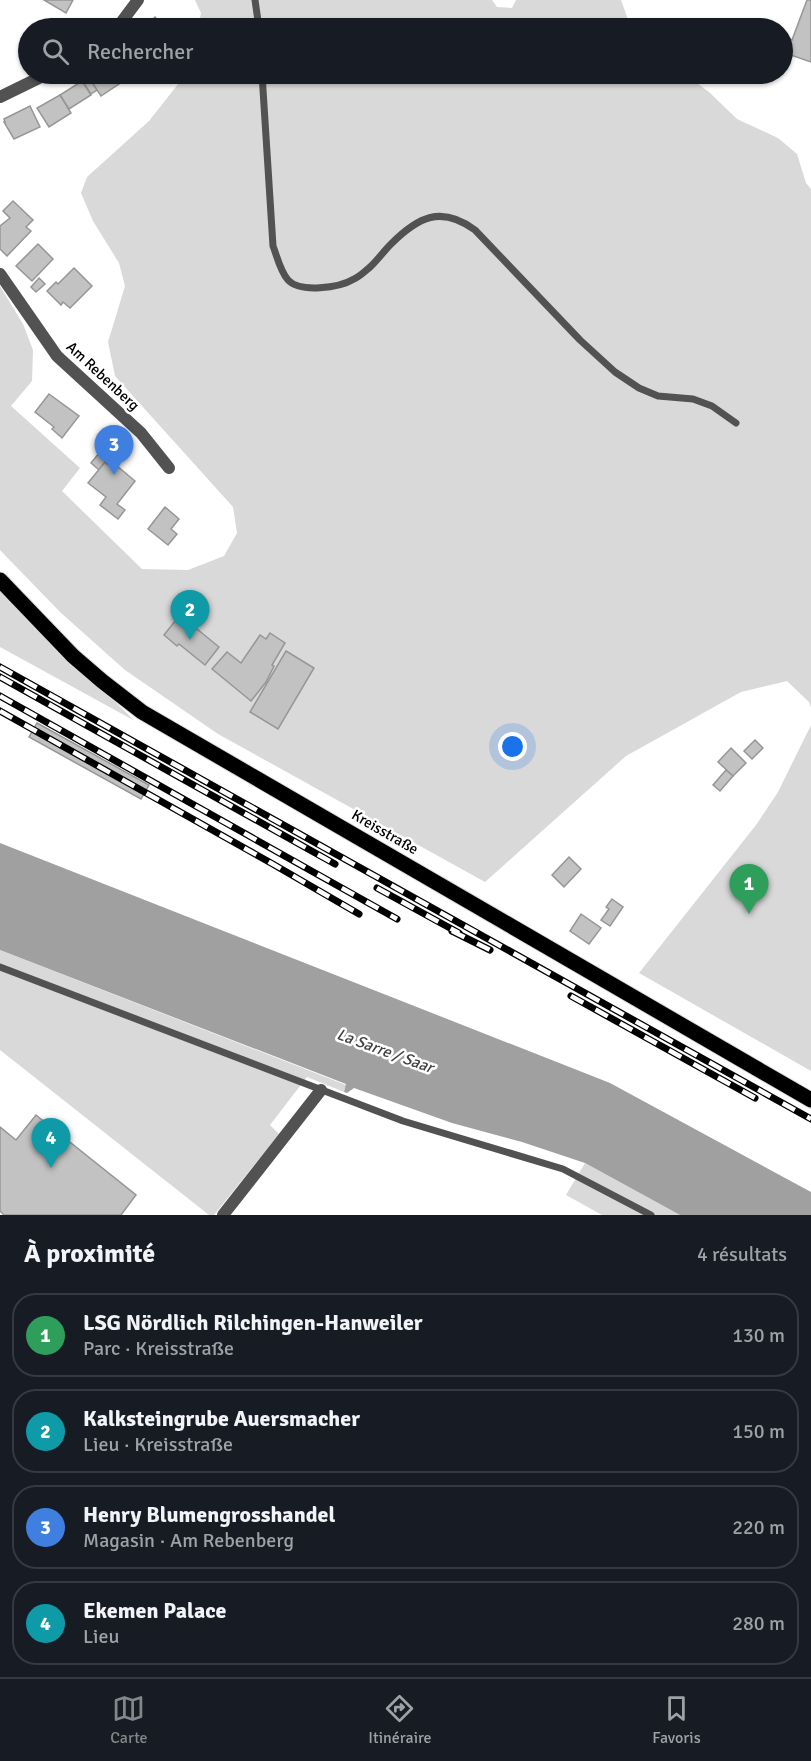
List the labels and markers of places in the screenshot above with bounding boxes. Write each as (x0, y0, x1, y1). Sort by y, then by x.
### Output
pin: 3 (94, 426, 134, 475)
pin: 2 (170, 590, 210, 640)
pin: 1 (730, 864, 768, 914)
pin: 4 (32, 1118, 70, 1168)

